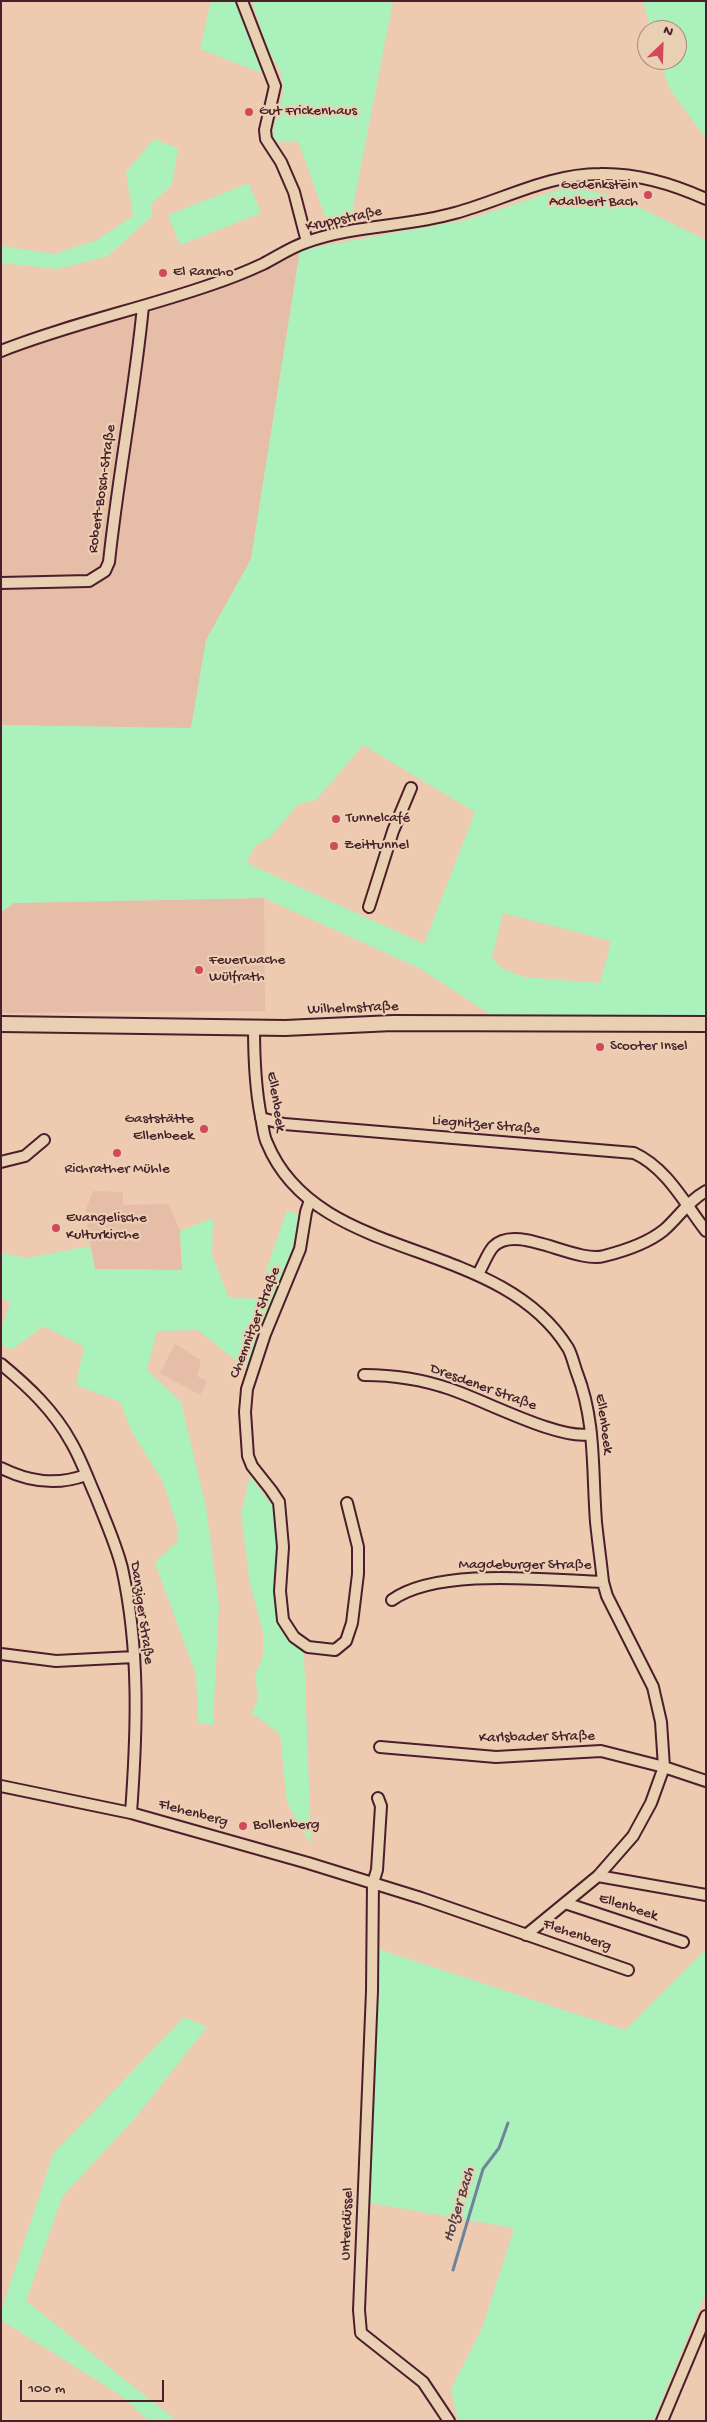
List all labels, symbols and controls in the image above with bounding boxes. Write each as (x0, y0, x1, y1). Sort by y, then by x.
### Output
north arrow (637, 20, 687, 70)
text: N (660, 22, 676, 41)
place label: Gut Frickenhaus (259, 103, 357, 121)
marker: Gut Frickenhaus (243, 106, 255, 118)
place label: Gedenkstein Adalbert Bach (549, 177, 638, 212)
marker: Gedenkstein Adalbert Bach (642, 189, 654, 201)
street label: Kruppstraße (304, 203, 384, 237)
place label: El Rancho (173, 264, 233, 282)
marker: El Rancho (157, 267, 169, 279)
street label: Robert-Bosch-Straße (85, 423, 121, 555)
place label: Tunnelcafé (346, 810, 410, 828)
marker: Tunnelcafé (330, 813, 342, 825)
place label: Zeittunnel (344, 837, 409, 855)
marker: Zeittunnel (328, 840, 340, 852)
place label: Feuerwache Wülfrath (209, 952, 285, 987)
marker: Feuerwache Wülfrath (193, 964, 205, 976)
street label: Wilhelmstraße (307, 998, 399, 1020)
place label: Scooter Insel (610, 1038, 688, 1056)
marker: Scooter Insel (594, 1041, 606, 1053)
street label: Ellenbeek (261, 1071, 289, 1133)
place label: Gaststätte Ellenbeek (125, 1111, 194, 1146)
street label: Liegnitzer Straße (431, 1112, 541, 1140)
marker: Gaststätte Ellenbeek (198, 1123, 210, 1135)
marker: Richrather Mühle (111, 1147, 123, 1159)
place label: Richrather Mühle (64, 1161, 170, 1179)
place label: Evangelische Kulturkirche (66, 1210, 147, 1245)
marker: Evangelische Kulturkirche (50, 1222, 62, 1234)
street label: Chemnitzer Straße (226, 1265, 286, 1381)
street label: Dresdener Straße (427, 1360, 539, 1416)
street label: Ellenbeek (590, 1393, 616, 1455)
street label: Magdeburger Straße (459, 1557, 591, 1575)
street label: Danziger Straße (125, 1560, 157, 1666)
street label: Karlsbader Straße (479, 1728, 595, 1748)
street label: Flehenberg (156, 1796, 230, 1832)
place label: Bollenberg (253, 1817, 319, 1835)
marker: Bollenberg (237, 1820, 249, 1832)
street label: Ellenbeek (596, 1890, 660, 1926)
street label: Flehenberg (540, 1916, 614, 1956)
water label: Holzer Bach (440, 2165, 480, 2245)
street label: Unterdüssel (338, 2187, 358, 2261)
scale bar (22, 2370, 166, 2402)
text: 100 m (28, 2380, 65, 2398)

